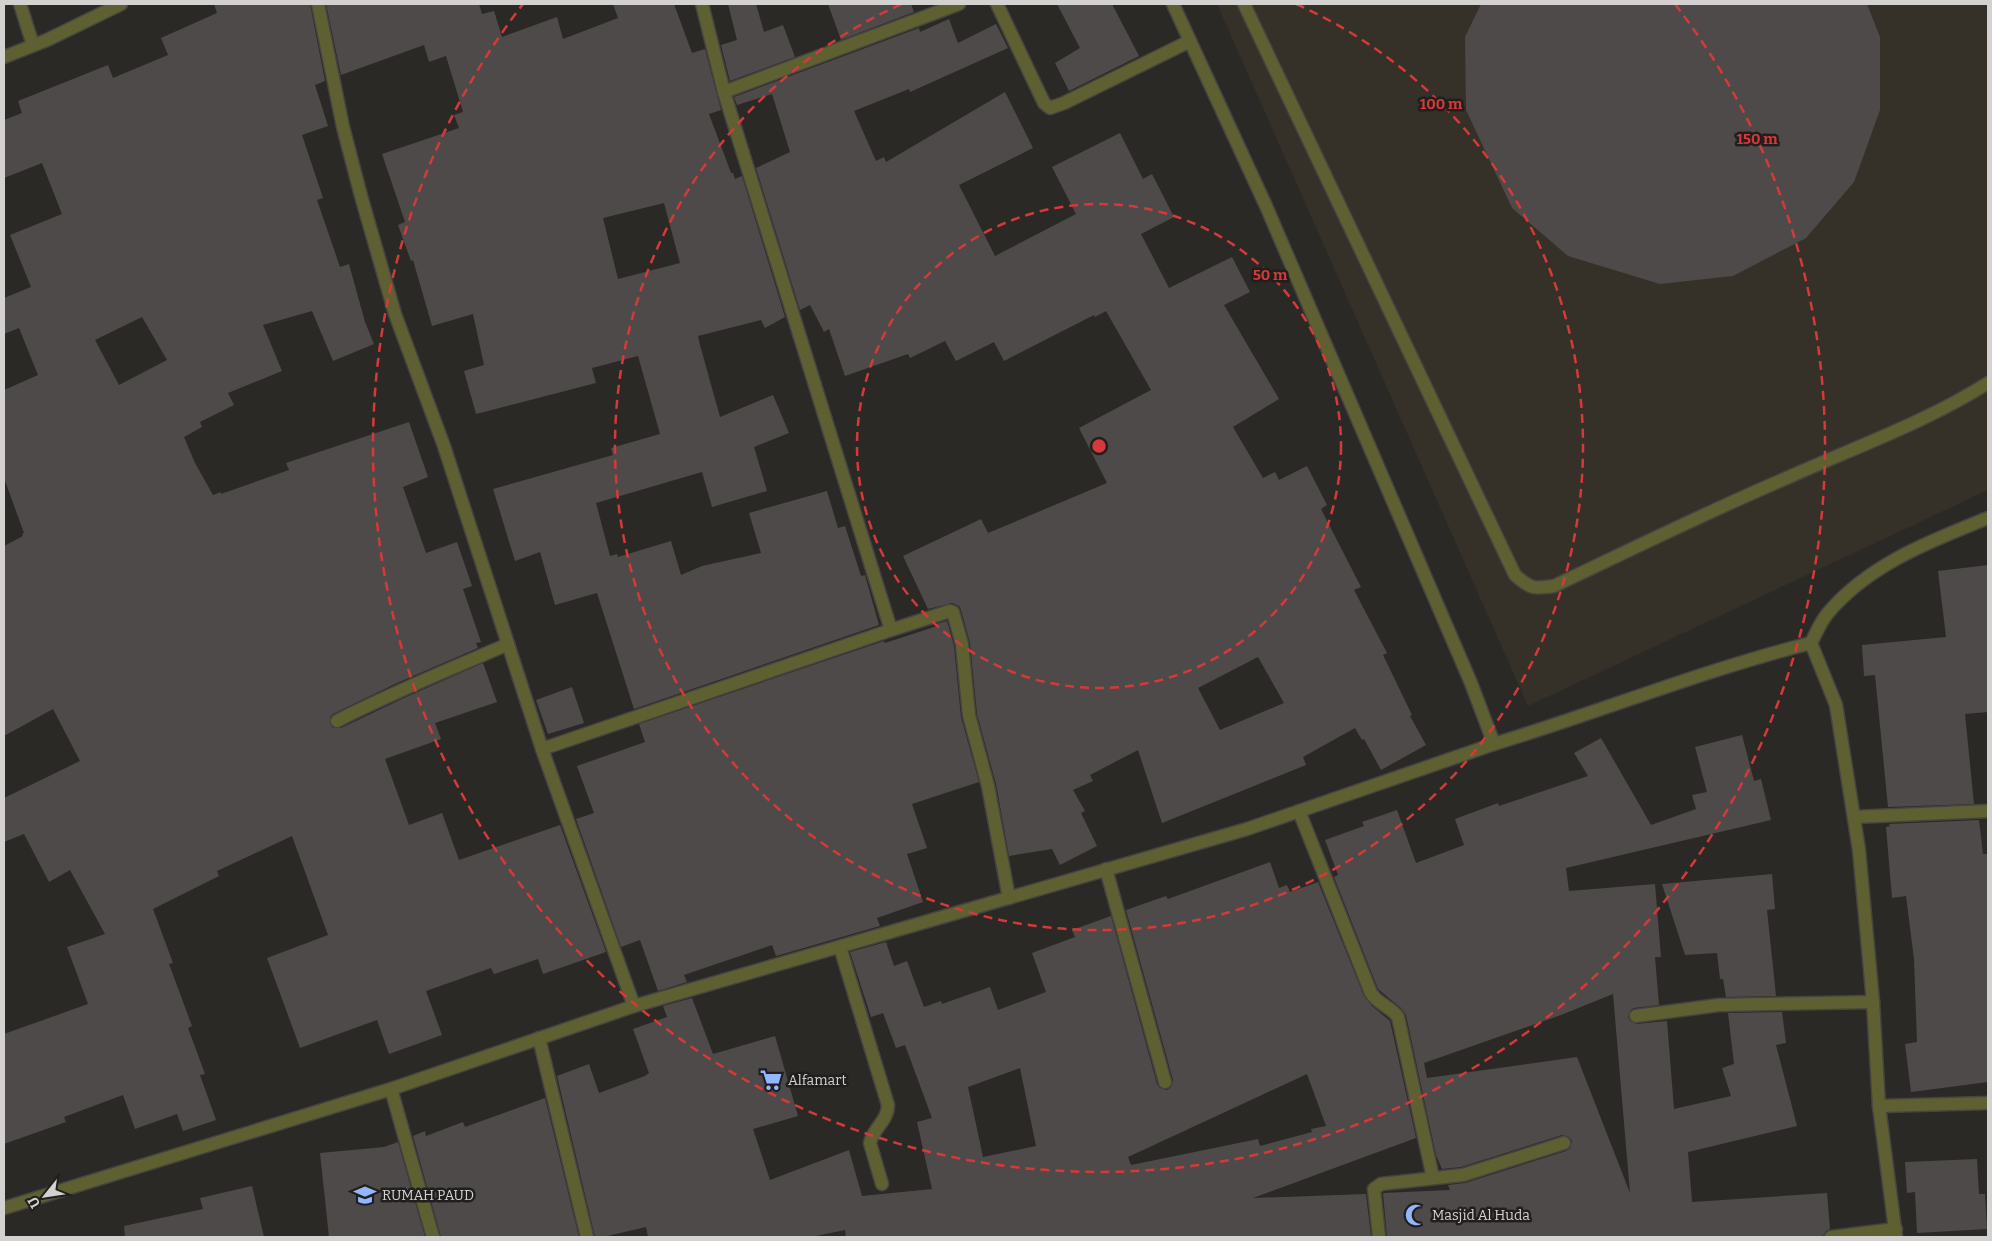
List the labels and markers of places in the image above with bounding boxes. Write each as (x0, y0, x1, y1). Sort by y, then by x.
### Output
centre of rings (1090, 437, 1108, 455)
supermarket icon: Alfamart (758, 1067, 784, 1093)
place label: Alfamart (788, 1072, 846, 1089)
school or university icon: RUMAH PAUD (352, 1182, 378, 1208)
place label: RUMAH PAUD (382, 1187, 474, 1204)
mosque icon: Masjid Al Huda (1403, 1202, 1429, 1228)
place label: Masjid Al Huda (1432, 1207, 1530, 1224)

